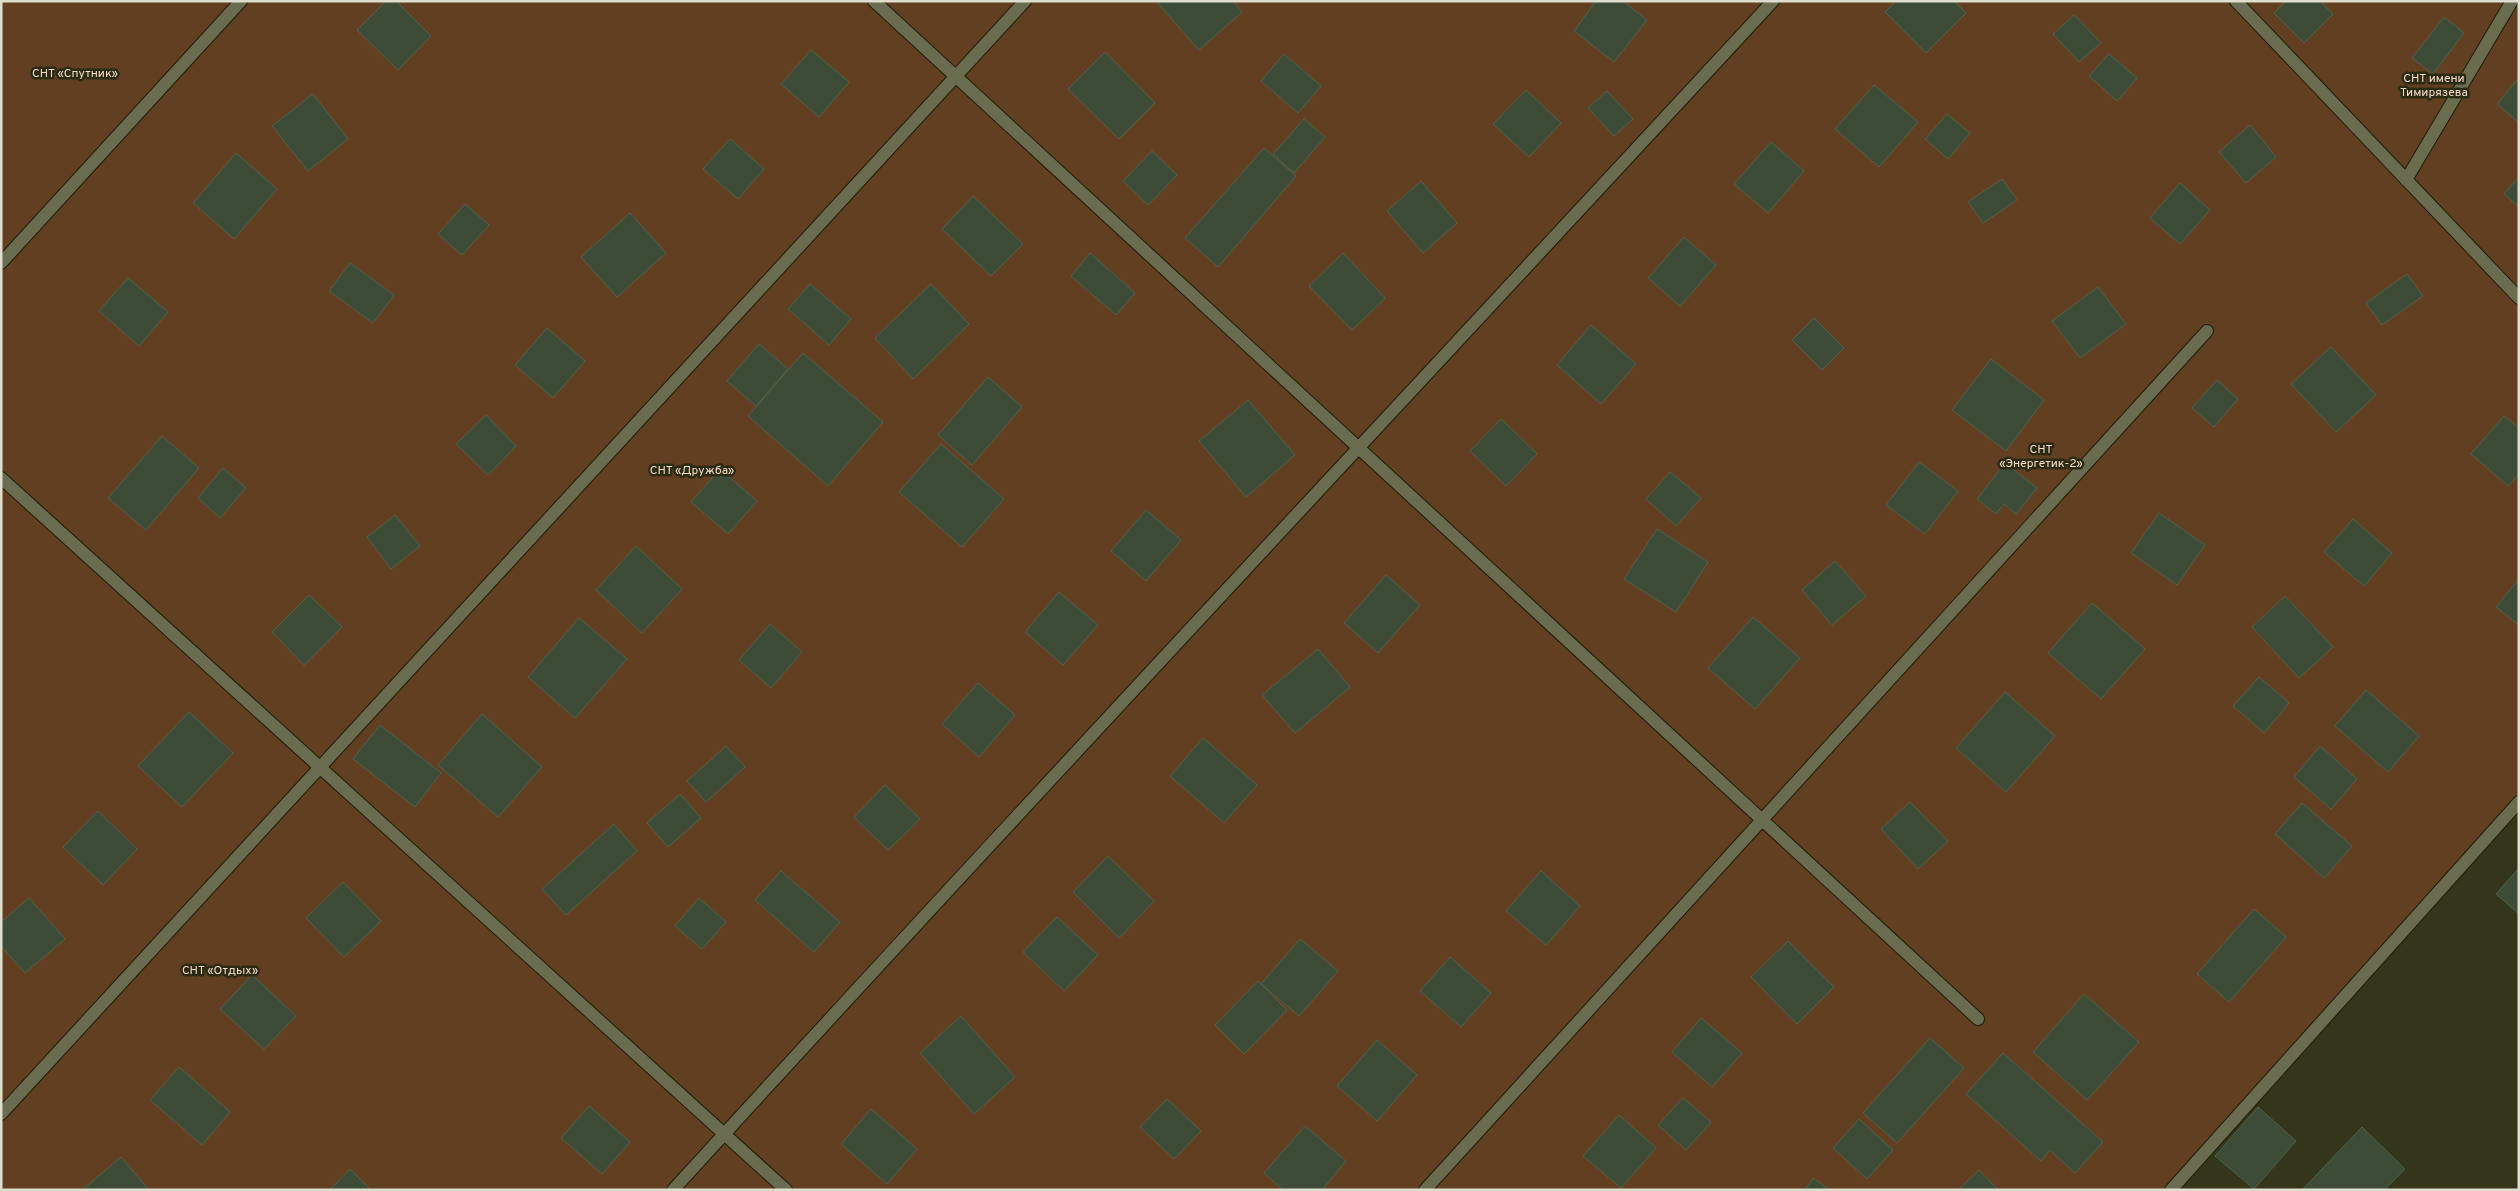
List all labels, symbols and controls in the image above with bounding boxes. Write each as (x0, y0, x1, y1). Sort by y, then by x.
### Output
park label: СНТ «Спутник» (32, 66, 118, 82)
park label: СНТ имени Тимирязева (2400, 71, 2468, 101)
park label: СНТ «Энергетик-2» (1999, 442, 2083, 472)
park label: СНТ «Дружба» (650, 463, 734, 479)
park label: СНТ «Отдых» (182, 963, 258, 979)

